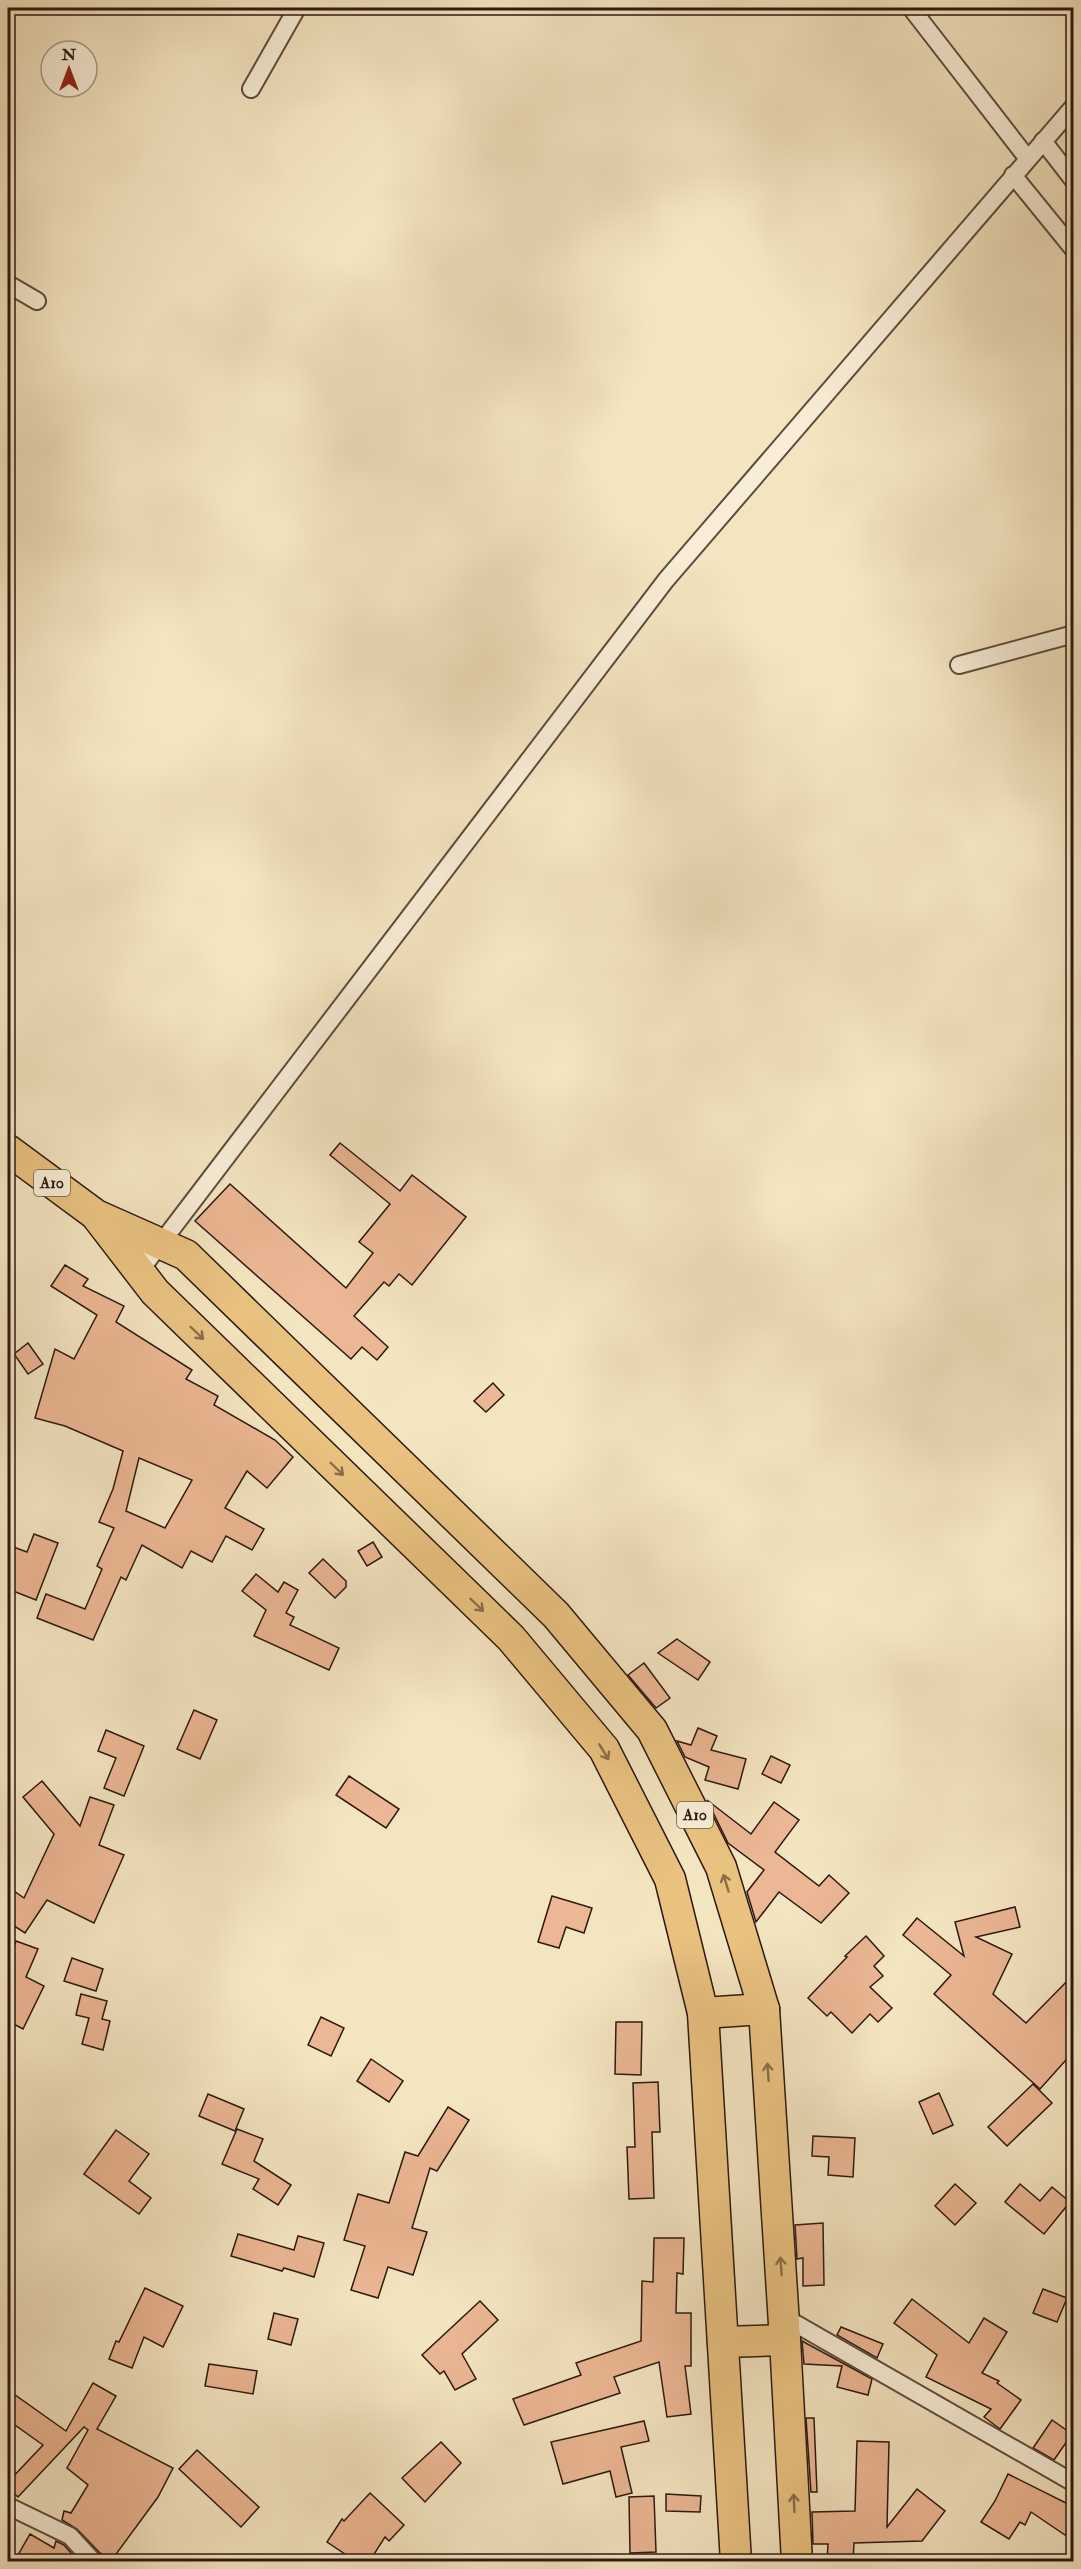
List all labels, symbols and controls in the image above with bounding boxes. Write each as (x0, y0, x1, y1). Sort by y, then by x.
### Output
north arrow (39, 39, 99, 99)
text: N (61, 45, 77, 65)
road number: A10 (34, 1170, 70, 1196)
one-way arrow (190, 1326, 205, 1340)
one-way arrow (330, 1462, 345, 1476)
one-way arrow (470, 1598, 485, 1612)
one-way arrow (599, 1743, 611, 1760)
road number: A10 (677, 1802, 713, 1828)
one-way arrow (720, 1874, 731, 1893)
one-way arrow (762, 2062, 773, 2082)
one-way arrow (775, 2257, 786, 2277)
one-way arrow (788, 2494, 799, 2514)

